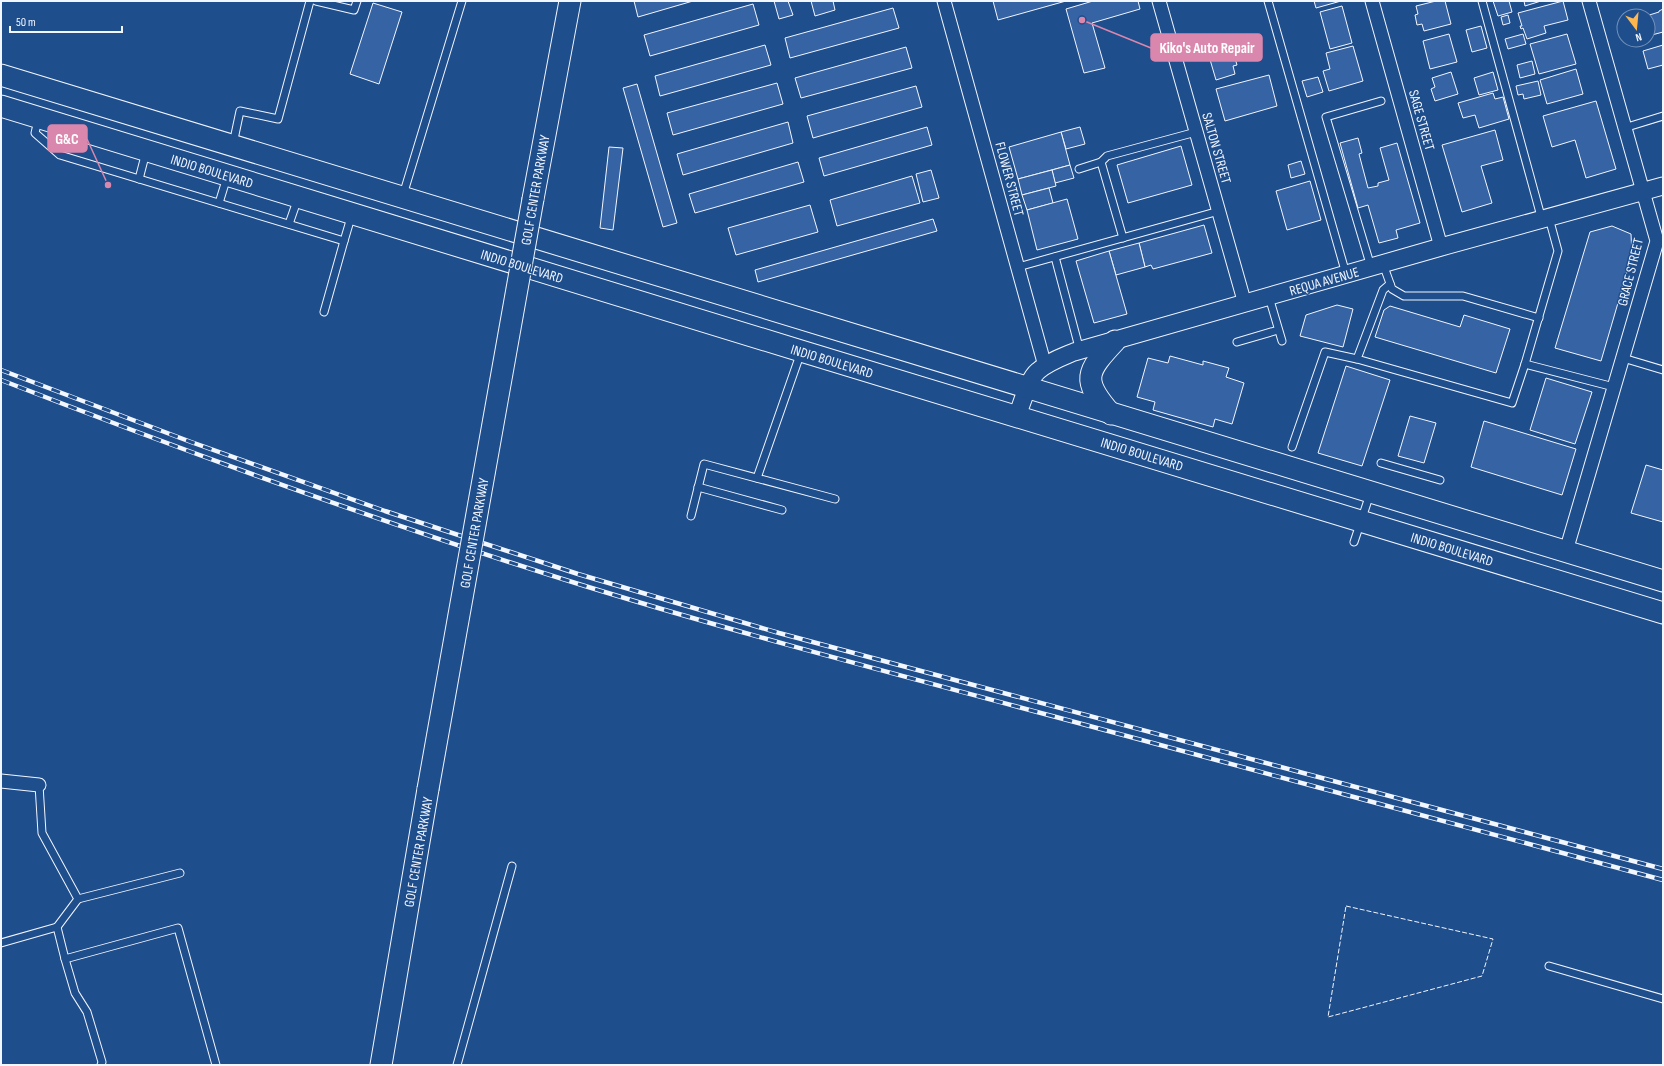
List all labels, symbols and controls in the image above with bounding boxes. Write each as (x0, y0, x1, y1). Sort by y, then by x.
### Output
scale bar (10, 8, 122, 34)
north arrow (1616, 8, 1656, 48)
text: 50 m (16, 15, 36, 30)
text: N (1634, 30, 1643, 44)
callout: Kiko's Auto Repair (1151, 34, 1262, 61)
text: Kiko's Auto Repair (1159, 39, 1255, 58)
street label: SAGE STREET (1405, 88, 1438, 153)
street label: SALTON STREET (1198, 111, 1235, 186)
callout: G&C (48, 125, 87, 152)
text: G&C (55, 130, 79, 149)
street label: GOLF CENTER PARKWAY (517, 134, 554, 246)
street label: FLOWER STREET (991, 140, 1028, 218)
street label: INDIO BOULEVARD (169, 151, 255, 192)
street label: GRACE STREET (1614, 236, 1647, 308)
street label: INDIO BOULEVARD (479, 246, 565, 287)
street label: REQUA AVENUE (1287, 263, 1361, 300)
street label: INDIO BOULEVARD (789, 341, 875, 382)
street label: INDIO BOULEVARD (1099, 434, 1185, 475)
street label: GOLF CENTER PARKWAY (456, 477, 493, 589)
street label: INDIO BOULEVARD (1409, 529, 1495, 570)
street label: GOLF CENTER PARKWAY (400, 796, 437, 908)

